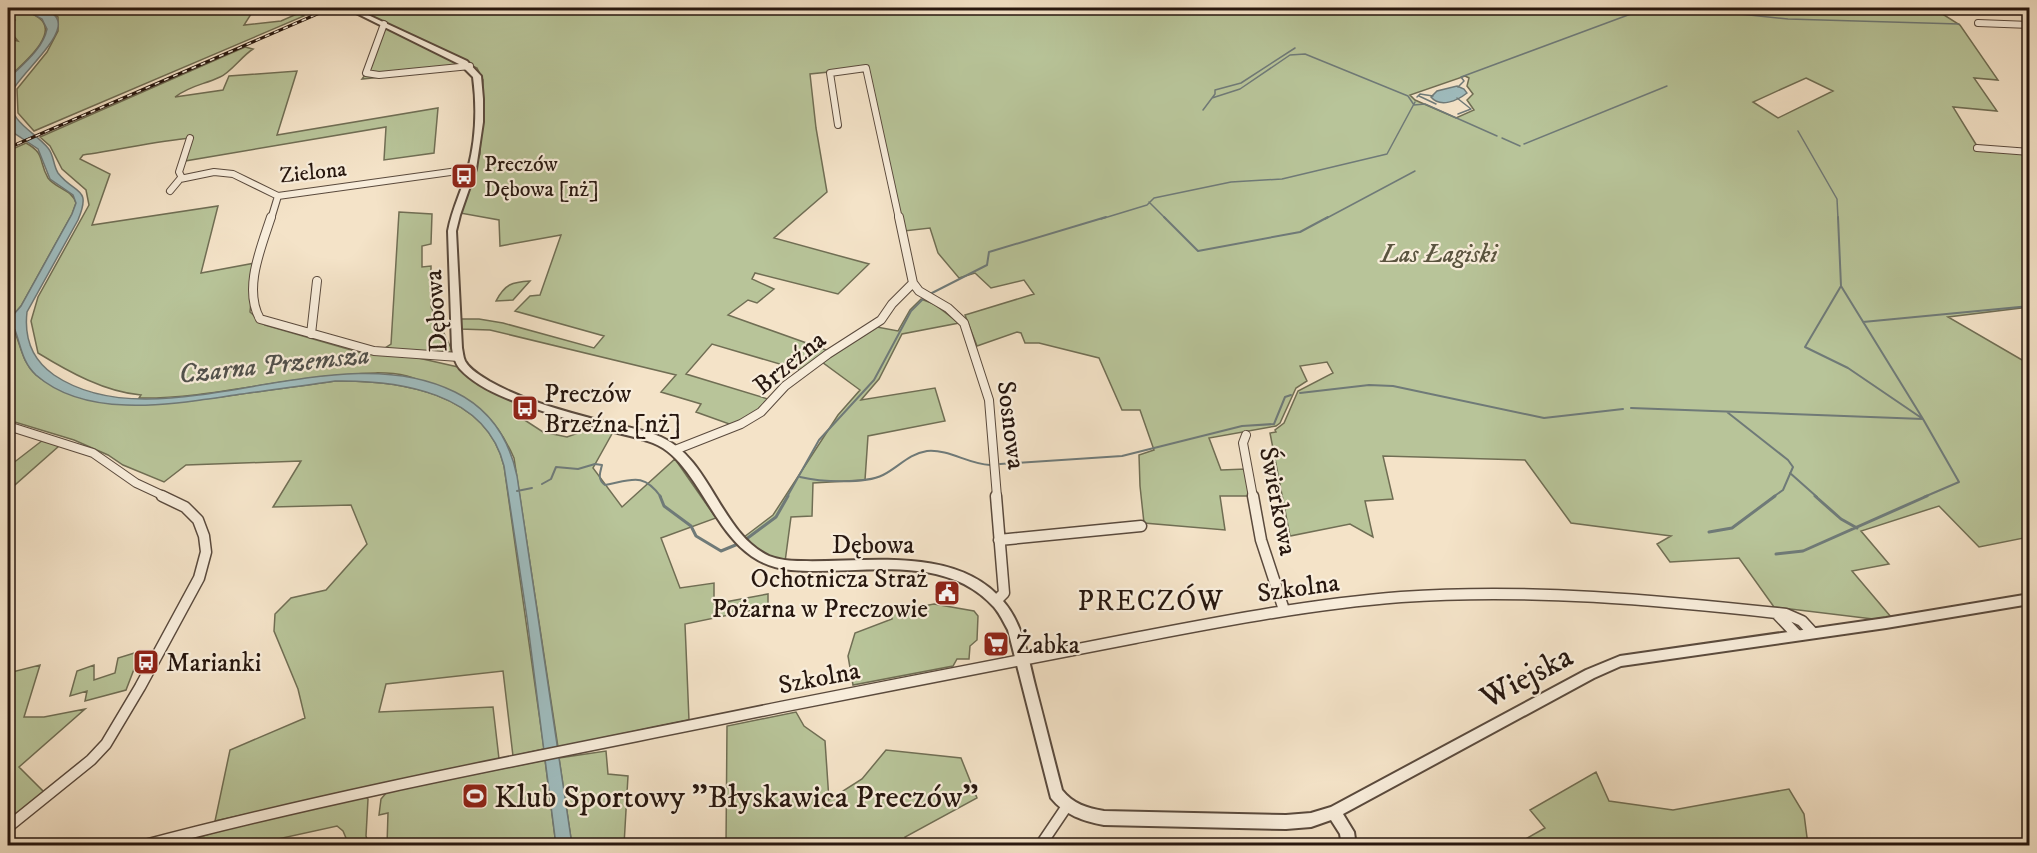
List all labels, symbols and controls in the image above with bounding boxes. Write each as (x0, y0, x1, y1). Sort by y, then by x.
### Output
place label: Preczów Dębowa [nż] (484, 151, 599, 203)
street label: Zielona (278, 155, 349, 189)
bus stop icon: Preczów Dębowa [nż] (449, 161, 479, 191)
park label: Las Łagiski (1379, 238, 1499, 271)
street label: Dębowa (417, 269, 456, 353)
street label: Brzeźna (747, 324, 833, 402)
water label: Czarna Przemsza (177, 338, 371, 392)
place label: Preczów Brzeźna [nż] (544, 378, 681, 441)
street label: Sosnowa (989, 379, 1032, 471)
bus stop icon: Preczów Brzeźna [nż] (510, 393, 540, 423)
street label: Świerkowa (1251, 444, 1305, 558)
street label: Dębowa (832, 529, 914, 562)
place label: Ochotnicza Straż Pożarna w Preczowie (712, 563, 928, 626)
street label: Szkolna (1255, 566, 1341, 611)
public building icon: Ochotnicza Straż Pożarna w Preczowie (932, 578, 962, 608)
district label: PRECZÓW (1078, 583, 1225, 619)
supermarket icon: Żabka (981, 629, 1011, 659)
place label: Żabka (1016, 629, 1080, 662)
street label: Wiejska (1473, 637, 1580, 719)
bus stop icon: Marianki (131, 647, 161, 677)
place label: Marianki (166, 647, 261, 680)
street label: Szkolna (776, 654, 863, 703)
place label: Klub Sportowy "Błyskawica Preczów" (494, 778, 978, 818)
sports icon: Klub Sportowy "Błyskawica Preczów" (460, 781, 490, 811)

